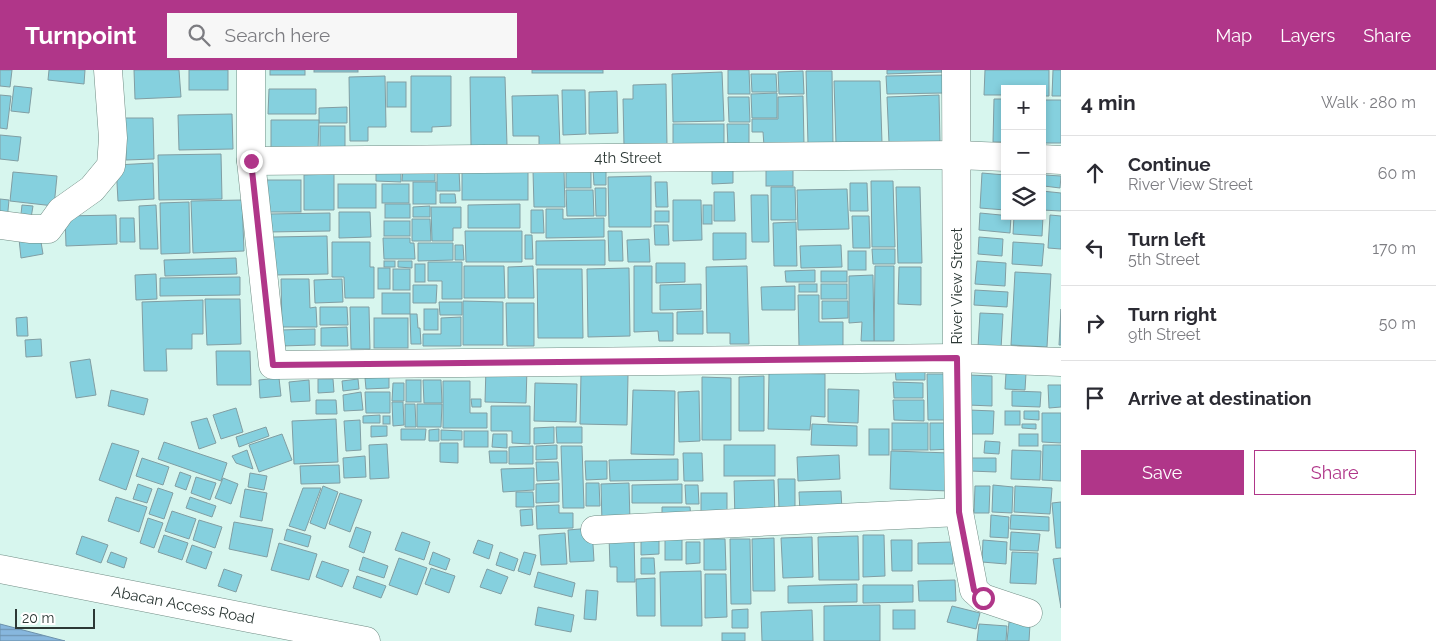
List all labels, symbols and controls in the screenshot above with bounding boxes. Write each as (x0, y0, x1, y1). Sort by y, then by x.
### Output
search box (167, 13, 517, 58)
text: Turnpoint (25, 21, 137, 50)
icon: search (185, 21, 213, 49)
text: Search here (225, 24, 330, 46)
text: Map (1216, 25, 1252, 46)
text: Layers (1280, 25, 1335, 46)
text: Share (1363, 25, 1411, 46)
map controls (1001, 85, 1046, 220)
button: + (1001, 85, 1046, 130)
text: 4 min (1081, 90, 1136, 115)
text: Walk · 280 m (1321, 93, 1416, 112)
button: − (1001, 130, 1046, 175)
street label: 4th Street (594, 149, 662, 167)
route end (240, 150, 263, 173)
text: Continue (1128, 153, 1211, 175)
icon: ahead (1081, 159, 1109, 187)
text: 60 m (1378, 164, 1416, 183)
button: layers (1001, 175, 1046, 220)
text: River View Street (1128, 175, 1253, 194)
street label: River View Street (948, 228, 966, 345)
text: Turn left (1128, 228, 1205, 250)
icon: left (1081, 234, 1109, 262)
text: 170 m (1372, 239, 1416, 258)
text: 5th Street (1128, 250, 1200, 269)
text: Turn right (1128, 303, 1217, 325)
icon: right (1081, 309, 1109, 337)
text: 50 m (1379, 314, 1416, 333)
text: 9th Street (1128, 325, 1201, 344)
icon: arrive (1081, 384, 1109, 412)
text: Arrive at destination (1128, 387, 1312, 409)
button: Save (1081, 450, 1244, 495)
button: Share (1254, 450, 1416, 495)
street label: Abacan Access Road (110, 582, 256, 628)
route start (972, 587, 995, 610)
scale bar (15, 606, 95, 629)
text: 20 m (22, 610, 54, 626)

